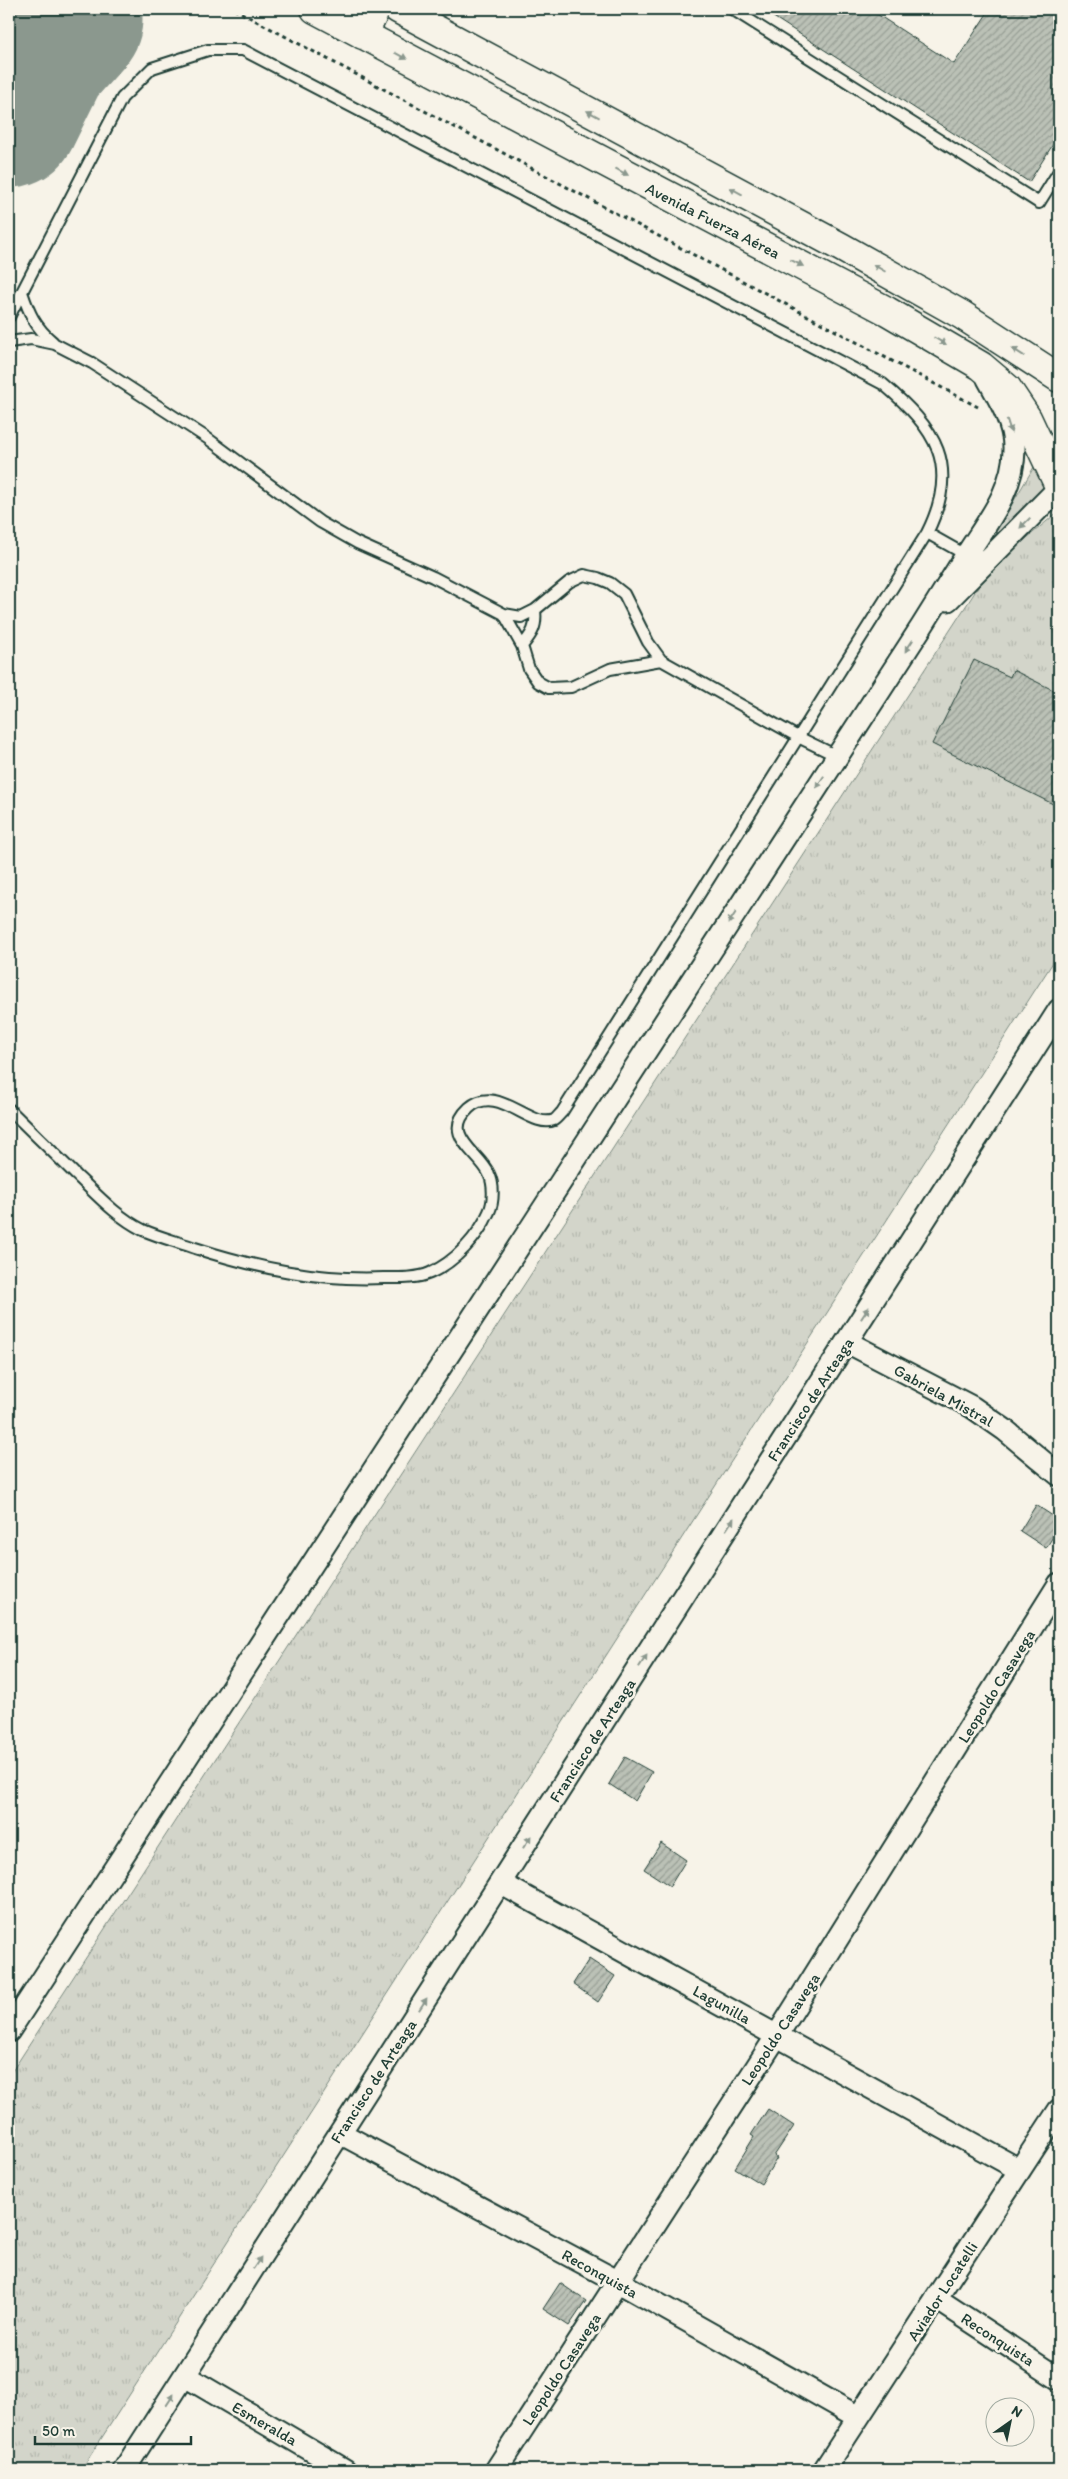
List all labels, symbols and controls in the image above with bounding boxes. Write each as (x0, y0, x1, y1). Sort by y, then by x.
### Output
one-way arrow (394, 52, 408, 60)
one-way arrow (586, 110, 600, 118)
one-way arrow (615, 168, 629, 176)
street label: Avenida Fuerza Aérea (642, 178, 783, 263)
one-way arrow (729, 187, 744, 195)
one-way arrow (790, 259, 805, 267)
one-way arrow (873, 264, 886, 273)
one-way arrow (933, 337, 946, 346)
one-way arrow (1012, 347, 1025, 357)
one-way arrow (1006, 418, 1014, 433)
one-way arrow (1019, 516, 1031, 528)
one-way arrow (904, 639, 914, 653)
one-way arrow (815, 775, 825, 789)
one-way arrow (727, 912, 736, 925)
one-way arrow (860, 1307, 870, 1320)
street label: Francisco de Arteaga (763, 1333, 858, 1465)
street label: Gabriela Mistral (891, 1360, 997, 1431)
one-way arrow (725, 1517, 735, 1531)
street label: Leopoldo Casavega (954, 1626, 1039, 1746)
one-way arrow (638, 1654, 647, 1667)
street label: Francisco de Arteaga (545, 1674, 640, 1806)
one-way arrow (522, 1835, 531, 1848)
street label: Leopoldo Casavega (737, 1969, 824, 2089)
street label: Lagunilla (689, 1981, 755, 2028)
one-way arrow (418, 1997, 428, 2010)
street label: Francisco de Arteaga (326, 2015, 421, 2147)
street label: Aviador Locatelli (903, 2238, 982, 2344)
street label: Reconquista (559, 2245, 641, 2302)
one-way arrow (253, 2256, 262, 2269)
street label: Leopoldo Casavega (518, 2309, 605, 2429)
street label: Reconquista (958, 2309, 1038, 2370)
one-way arrow (165, 2393, 174, 2406)
north arrow (986, 2396, 1036, 2446)
street label: Esmeralda (229, 2397, 301, 2450)
text: N (1008, 2402, 1025, 2421)
scale bar (35, 2414, 191, 2446)
text: 50 m (42, 2422, 75, 2440)

